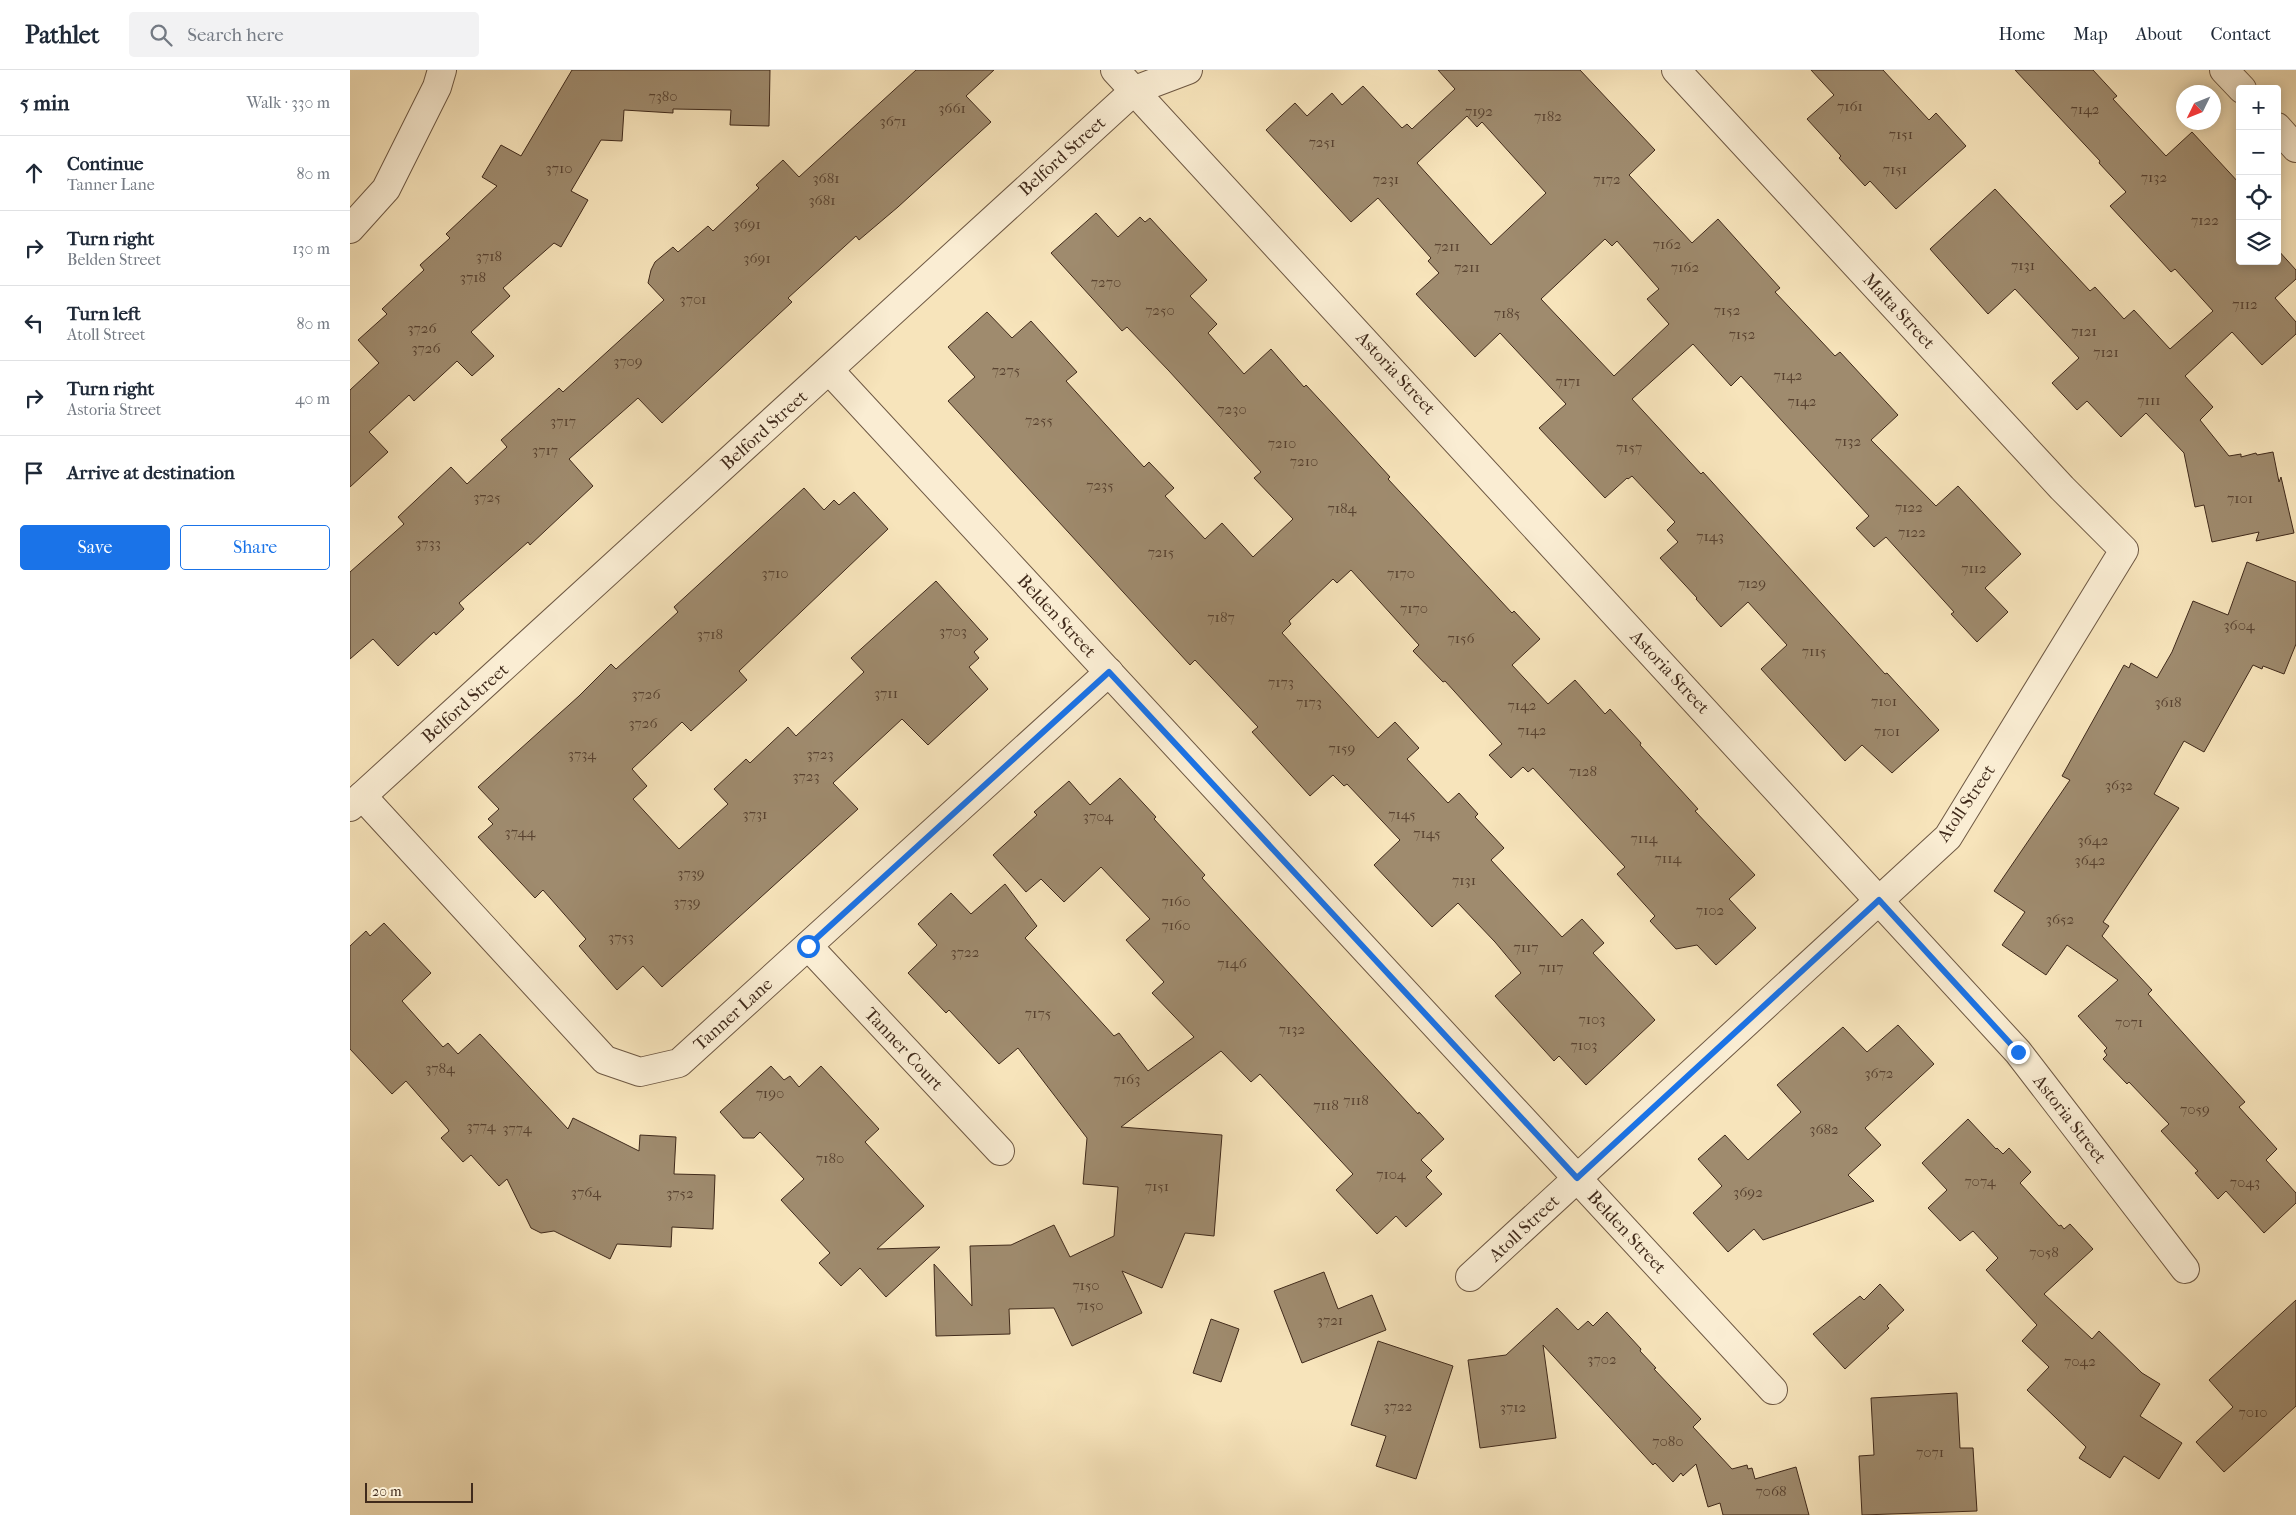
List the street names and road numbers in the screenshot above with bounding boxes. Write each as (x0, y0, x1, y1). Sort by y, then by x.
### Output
street label: Belford Street (1015, 112, 1110, 201)
street label: Malta Street (1858, 269, 1939, 354)
street label: Astoria Street (1351, 327, 1440, 420)
street label: Belford Street (717, 386, 812, 475)
street label: Belden Street (1013, 570, 1101, 663)
street label: Astoria Street (1625, 626, 1714, 719)
street label: Belford Street (418, 659, 513, 748)
street label: Atoll Street (1932, 760, 2000, 847)
street label: Tanner Lane (690, 974, 777, 1055)
street label: Tanner Court (860, 1004, 948, 1096)
street label: Astoria Street (2028, 1070, 2111, 1168)
street label: Belden Street (1583, 1186, 1671, 1279)
street label: Atoll Street (1484, 1190, 1564, 1267)

